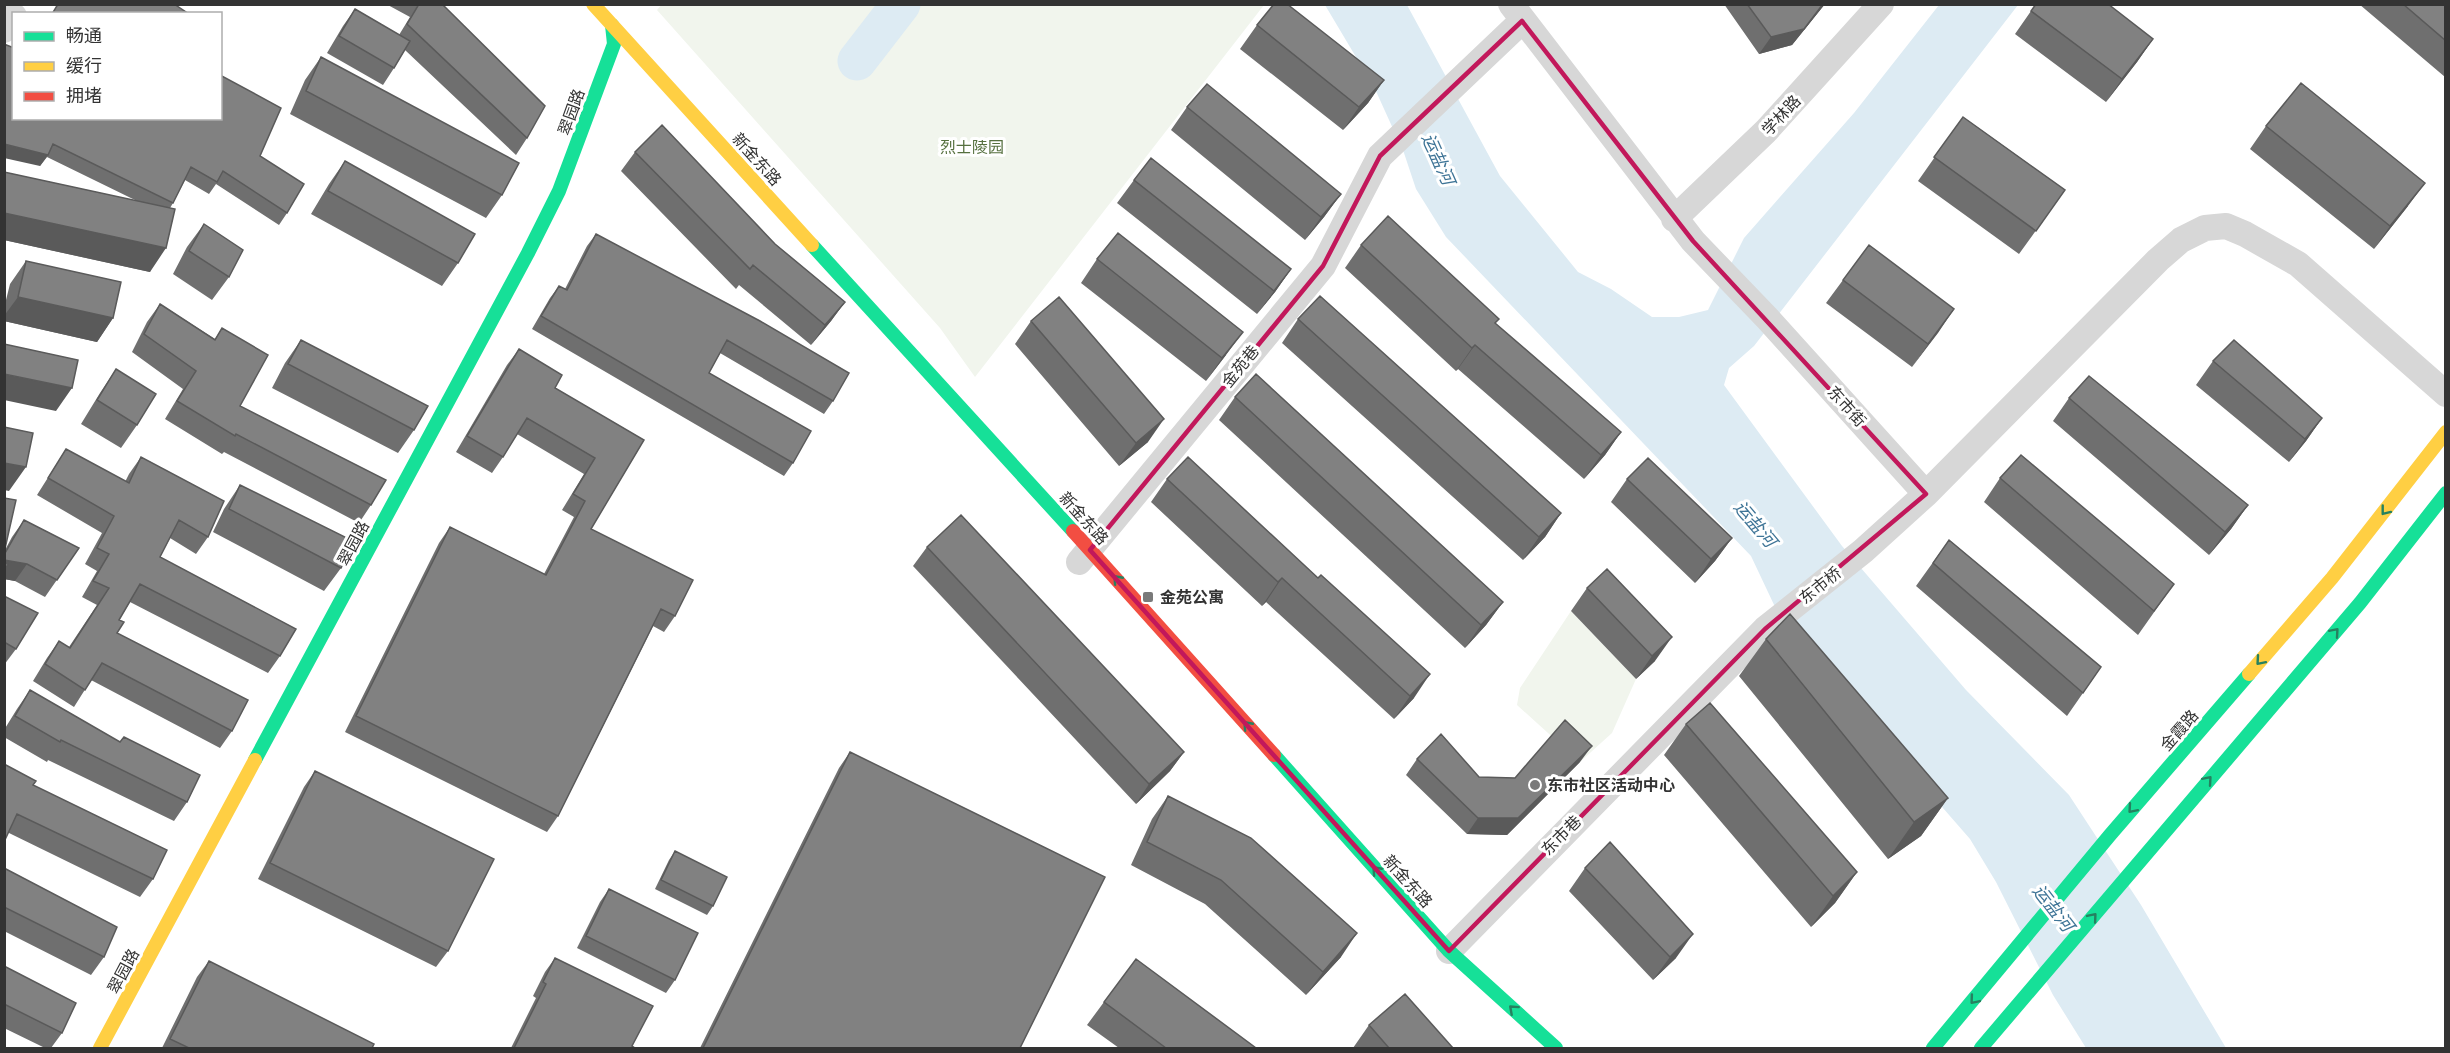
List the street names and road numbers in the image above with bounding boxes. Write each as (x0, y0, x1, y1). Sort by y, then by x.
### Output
street label: 翠园路 (555, 87, 590, 139)
street label: 学林路 (1759, 92, 1806, 141)
street label: 新金东路 (727, 130, 784, 191)
street label: 金苑巷 (1219, 342, 1264, 392)
street label: 东市街 (1822, 383, 1869, 432)
street label: 新金东路 (1054, 489, 1111, 550)
street label: 翠园路 (335, 518, 375, 570)
street label: 东市桥 (1796, 564, 1846, 609)
street label: 金霞路 (2157, 707, 2204, 756)
street label: 东市巷 (1538, 812, 1586, 860)
street label: 新金东路 (1378, 852, 1435, 913)
street label: 翠园路 (105, 946, 145, 998)

